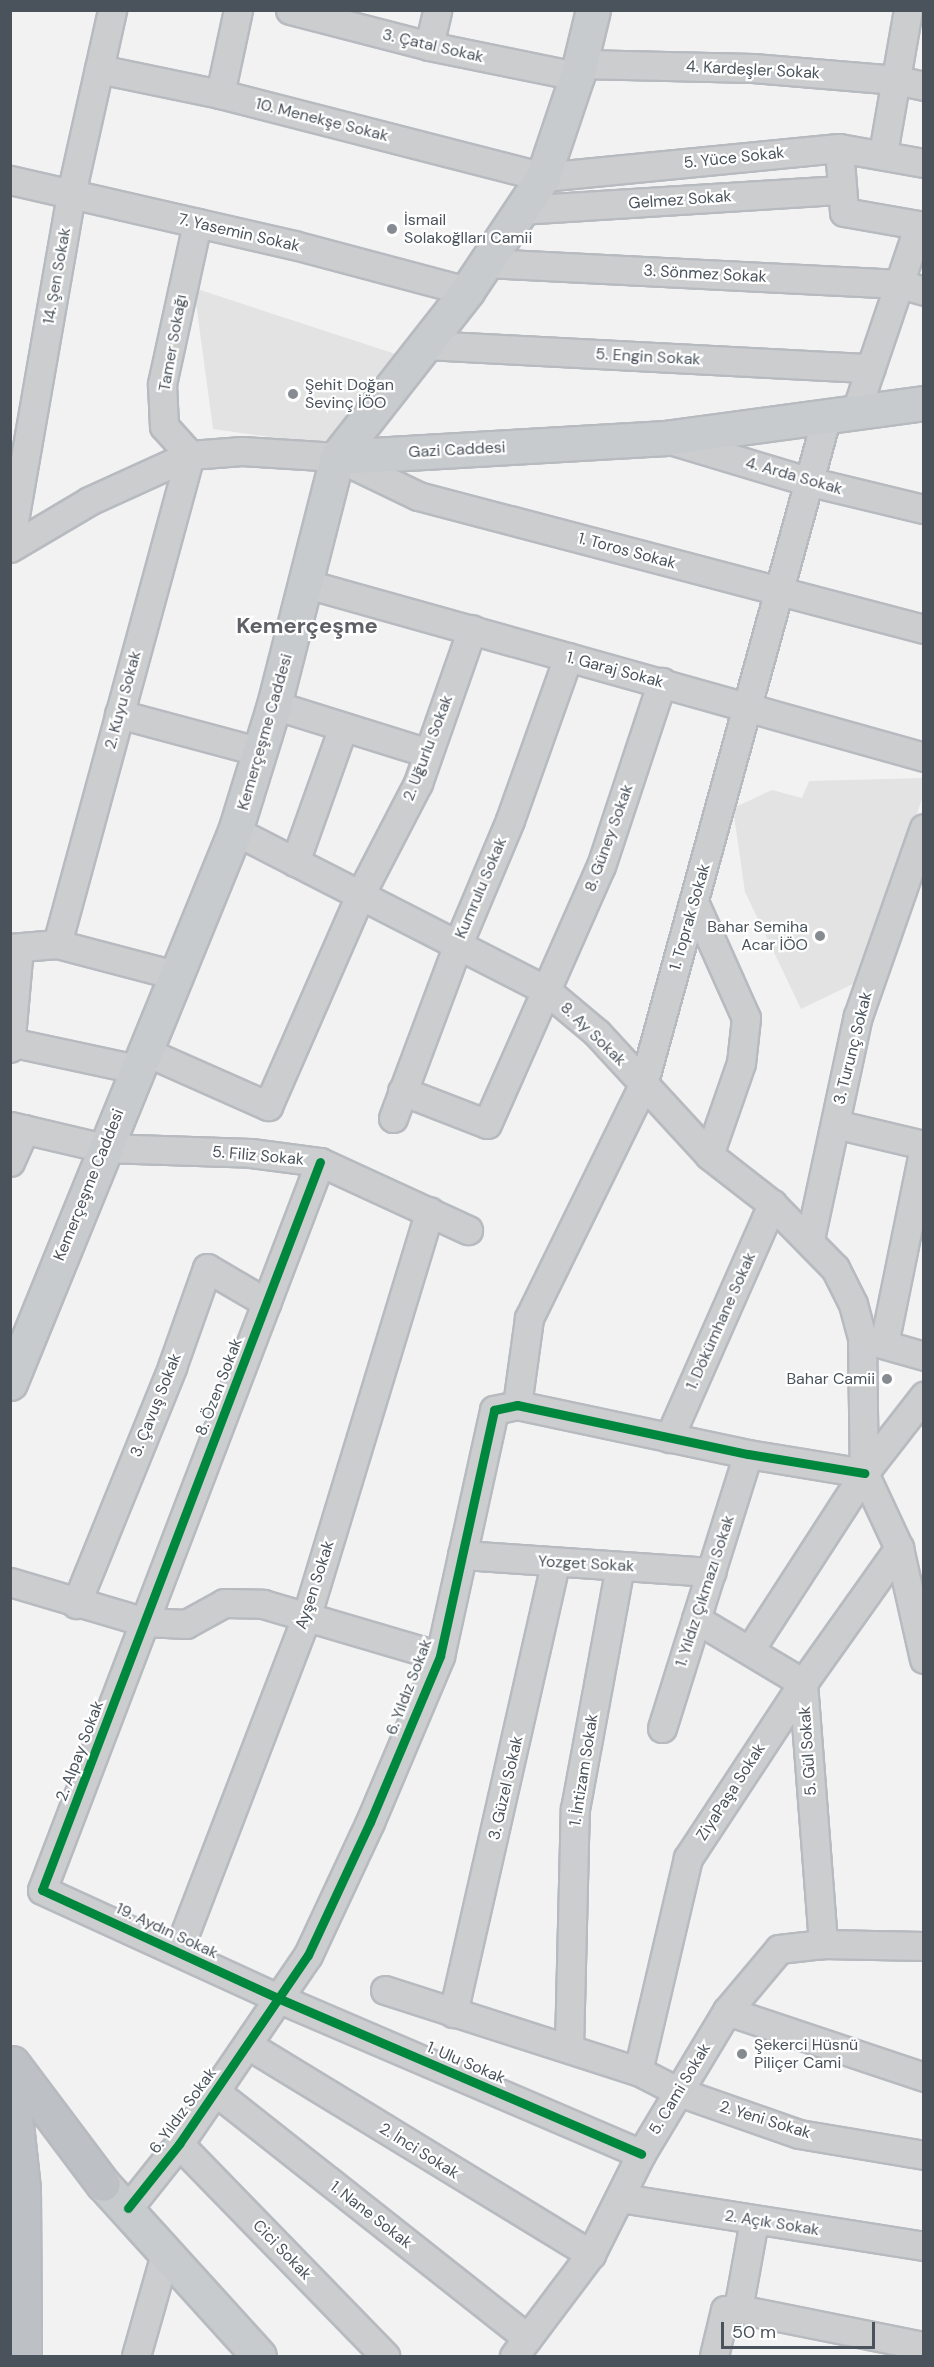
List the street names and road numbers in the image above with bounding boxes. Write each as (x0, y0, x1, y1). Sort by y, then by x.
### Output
street label: 3. Çatal Sokak (381, 25, 485, 67)
street label: 4. Kardeşler Sokak (686, 57, 820, 83)
street label: 10. Menekşe Sokak (254, 94, 390, 146)
street label: 5. Yüce Sokak (683, 143, 785, 173)
street label: Gelmez Sokak (628, 187, 732, 213)
street label: 7. Yasemin Sokak (176, 210, 302, 256)
street label: 14. Şen Sokak (39, 226, 75, 326)
street label: 3. Sönmez Sokak (643, 261, 767, 287)
street label: Tamer Sokağı (155, 293, 191, 393)
street label: 5. Engin Sokak (595, 345, 701, 369)
street label: Gazi Caddesi (408, 438, 506, 462)
street label: 4. Arda Sokak (743, 453, 845, 499)
street label: 1. Toros Sokak (576, 529, 678, 573)
street label: 1. Garaj Sokak (564, 648, 666, 692)
street label: 2. Kuyu Sokak (101, 649, 145, 751)
street label: Kemerçeşme Caddesi (233, 652, 297, 812)
street label: 2. Uğurlu Sokak (399, 692, 457, 804)
street label: 8. Güney Sokak (581, 782, 637, 894)
street label: Kumrulu Sokak (451, 834, 511, 942)
street label: 1. Toprak Sokak (666, 862, 714, 972)
street label: 3. Turunç Sokak (830, 990, 876, 1106)
street label: 8. Ay Sokak (556, 998, 630, 1070)
street label: Kemerçeşme Caddesi (50, 1106, 128, 1264)
street label: 5. Filiz Sokak (211, 1142, 305, 1170)
street label: 1. Dökümhane Sokak (682, 1249, 760, 1393)
street label: 8. Özen Sokak (192, 1336, 246, 1438)
street label: 3. Çavuş Sokak (126, 1350, 186, 1460)
street label: 1. Yıldız Çıkmazı Sokak (671, 1513, 739, 1669)
street label: Ayşen Sokak (292, 1538, 338, 1632)
street label: Yozget Sokak (537, 1552, 635, 1576)
street label: 6. Yıldız Sokak (382, 1636, 436, 1738)
street label: 2. Alpay Sokak (52, 1698, 108, 1804)
street label: 5. Gül Sokak (795, 1706, 821, 1796)
street label: 1. İntizam Sokak (566, 1712, 602, 1828)
street label: 3. Güzel Sokak (485, 1734, 527, 1842)
street label: ZiyaPaşa Sokak (693, 1740, 769, 1844)
street label: 19. Aydın Sokak (113, 1899, 221, 1963)
street label: 1. Ulu Sokak (424, 2038, 508, 2088)
street label: 5. Cami Sokak (645, 2040, 715, 2138)
street label: 6. Yıldız Sokak (145, 2064, 221, 2158)
street label: 2. Yeni Sokak (717, 2097, 813, 2143)
street label: 2. İnci Sokak (376, 2119, 462, 2183)
street label: 1. Nane Sokak (326, 2177, 416, 2253)
street label: 2. Açık Sokak (723, 2206, 821, 2240)
street label: Cici Sokak (249, 2216, 315, 2284)

